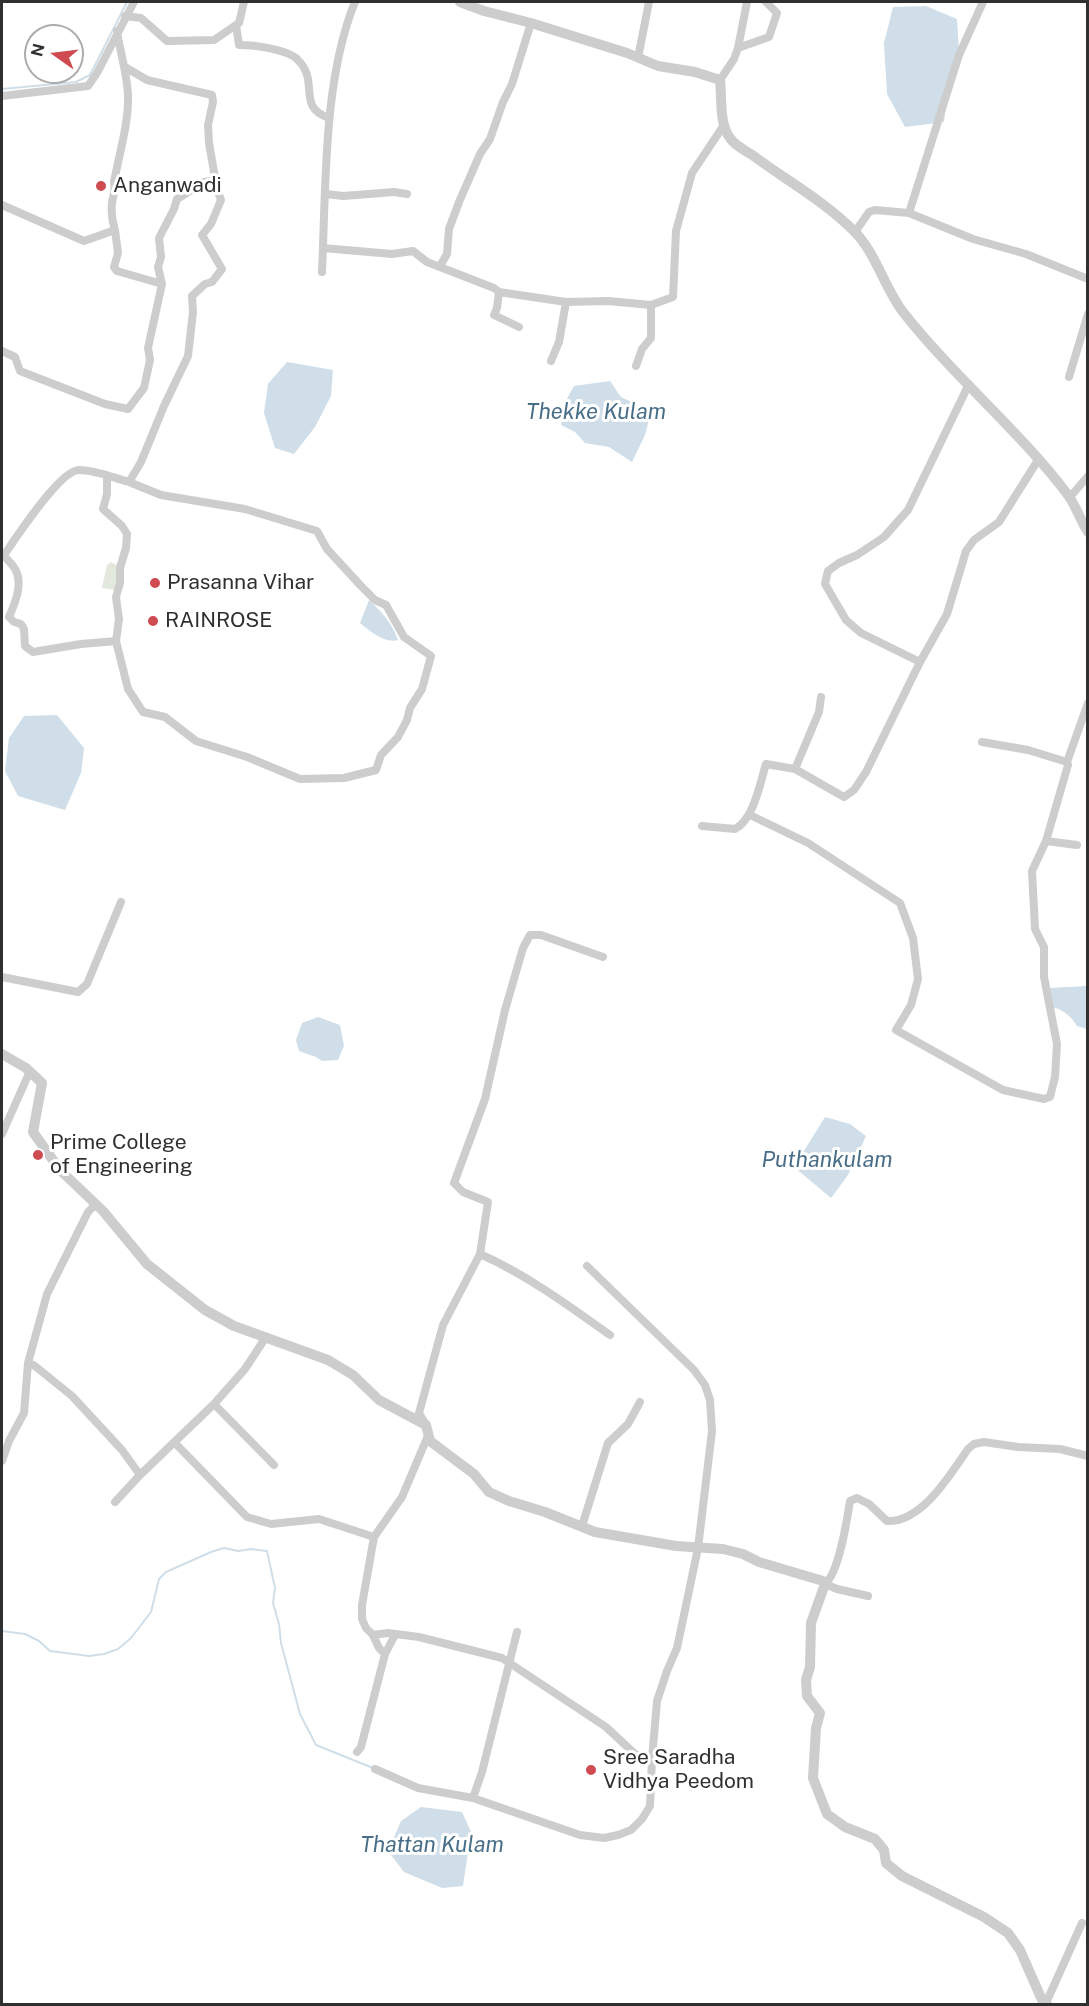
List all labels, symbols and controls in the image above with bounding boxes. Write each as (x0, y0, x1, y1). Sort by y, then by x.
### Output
north arrow (24, 24, 84, 84)
text: N (27, 42, 49, 58)
place label: Anganwadi (113, 173, 222, 199)
marker: Anganwadi (94, 179, 108, 193)
water label: Thekke Kulam (526, 399, 666, 425)
place label: Prasanna Vihar (167, 570, 314, 596)
marker: Prasanna Vihar (148, 576, 162, 590)
place label: RAINROSE (165, 608, 272, 634)
marker: RAINROSE (146, 614, 160, 628)
place label: Prime College of Engineering (50, 1130, 193, 1180)
water label: Puthankulam (762, 1147, 892, 1173)
marker: Prime College of Engineering (31, 1148, 45, 1162)
place label: Sree Saradha Vidhya Peedom (603, 1745, 754, 1795)
marker: Sree Saradha Vidhya Peedom (584, 1763, 598, 1777)
water label: Thattan Kulam (360, 1832, 504, 1858)

